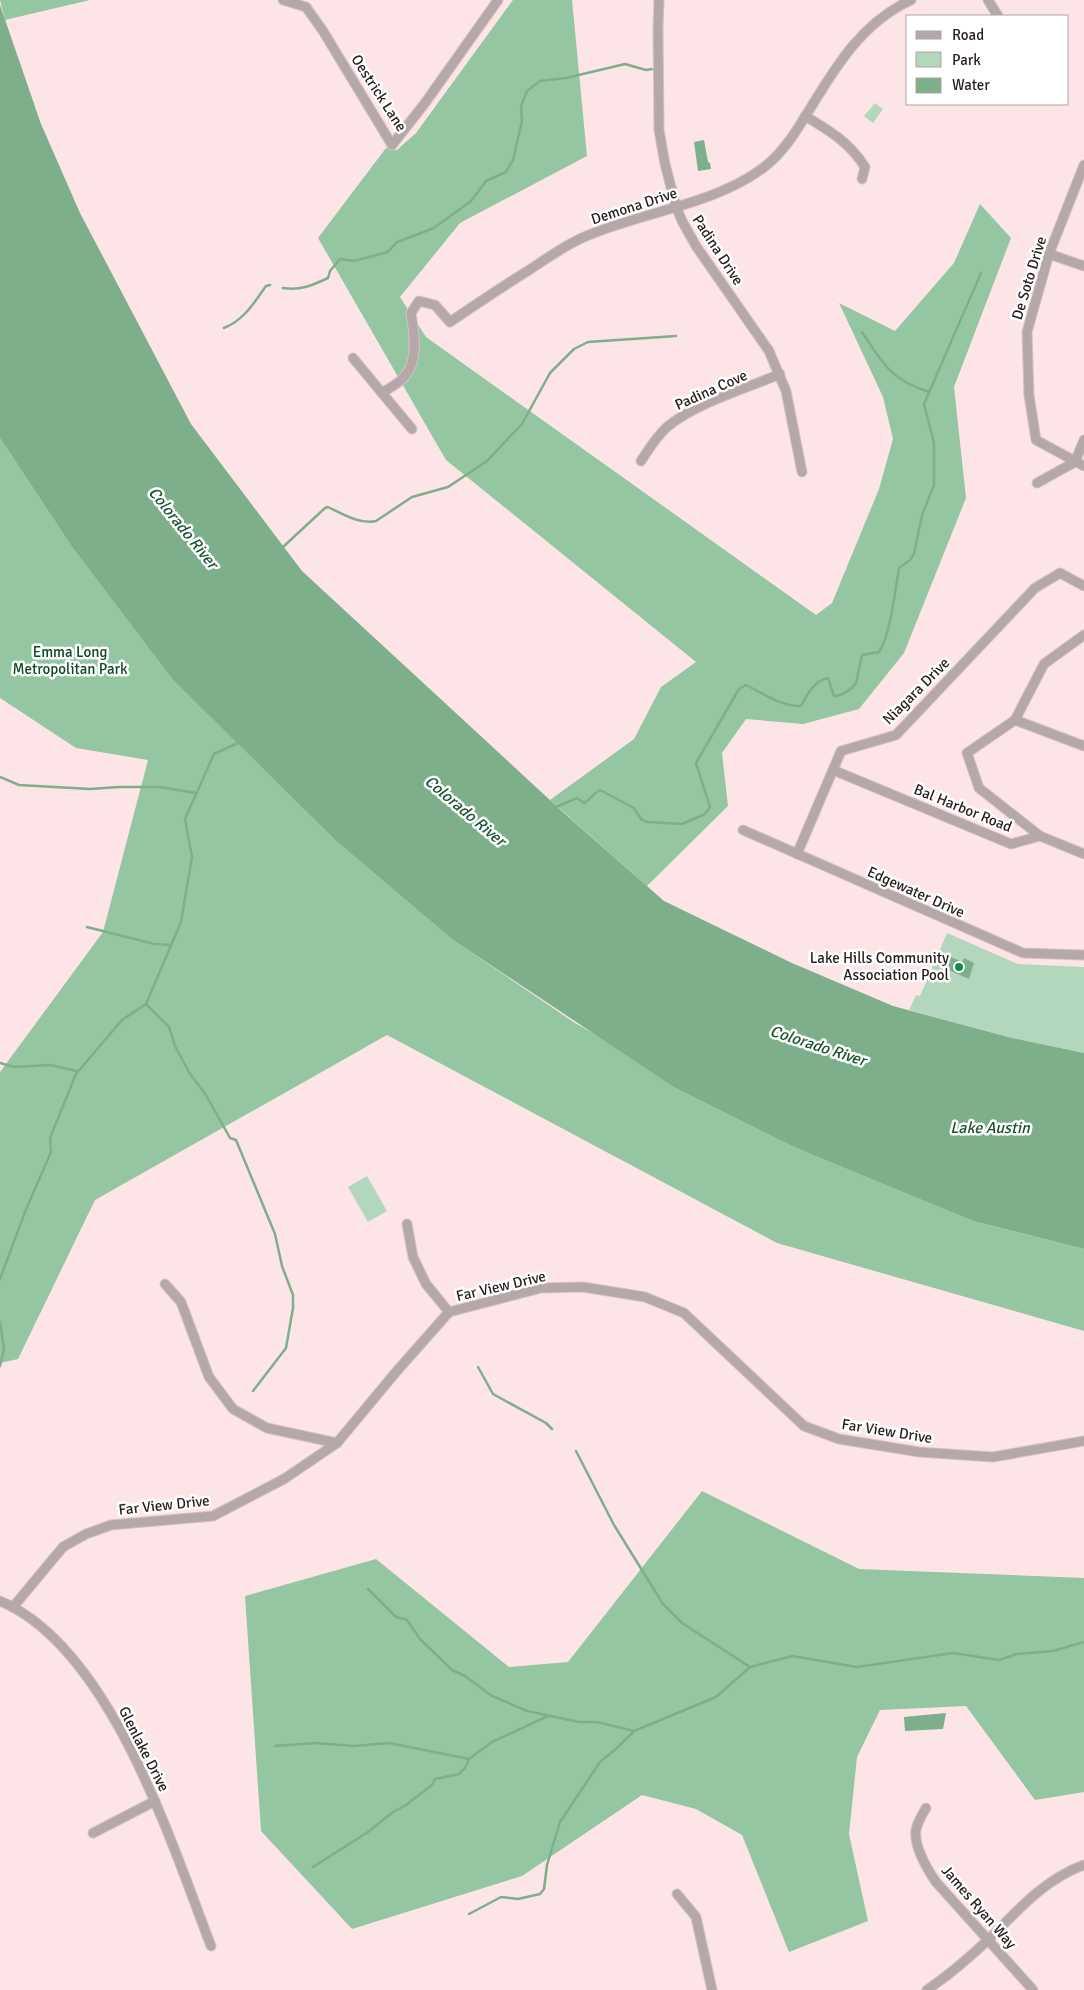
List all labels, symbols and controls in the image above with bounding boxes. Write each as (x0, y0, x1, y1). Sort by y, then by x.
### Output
legend (906, 15, 1069, 105)
text: Road (952, 26, 984, 44)
street label: Oestrick Lane (348, 51, 410, 135)
text: Park (952, 51, 981, 69)
text: Water (952, 76, 990, 94)
street label: Demona Drive (589, 184, 679, 228)
street label: Padina Drive (689, 211, 747, 289)
street label: De Soto Drive (1008, 234, 1050, 322)
street label: Padina Cove (672, 366, 750, 414)
water label: Colorado River (144, 483, 223, 575)
park label: Emma Long Metropolitan Park (12, 643, 128, 678)
street label: Niagara Drive (879, 654, 953, 728)
water label: Colorado River (420, 771, 511, 852)
street label: Bal Harbor Road (911, 780, 1015, 836)
street label: Edgewater Drive (865, 862, 967, 922)
place label: Lake Hills Community Association Pool (810, 949, 949, 984)
marker: Lake Hills Community Association Pool (953, 961, 965, 973)
water label: Colorado River (768, 1021, 870, 1072)
water label: Lake Austin (950, 1118, 1031, 1138)
street label: Far View Drive (454, 1267, 548, 1305)
street label: Far View Drive (840, 1415, 934, 1447)
street label: Far View Drive (118, 1491, 210, 1519)
street label: Glenlake Drive (115, 1703, 173, 1795)
street label: James Ryan Way (938, 1862, 1020, 1952)

